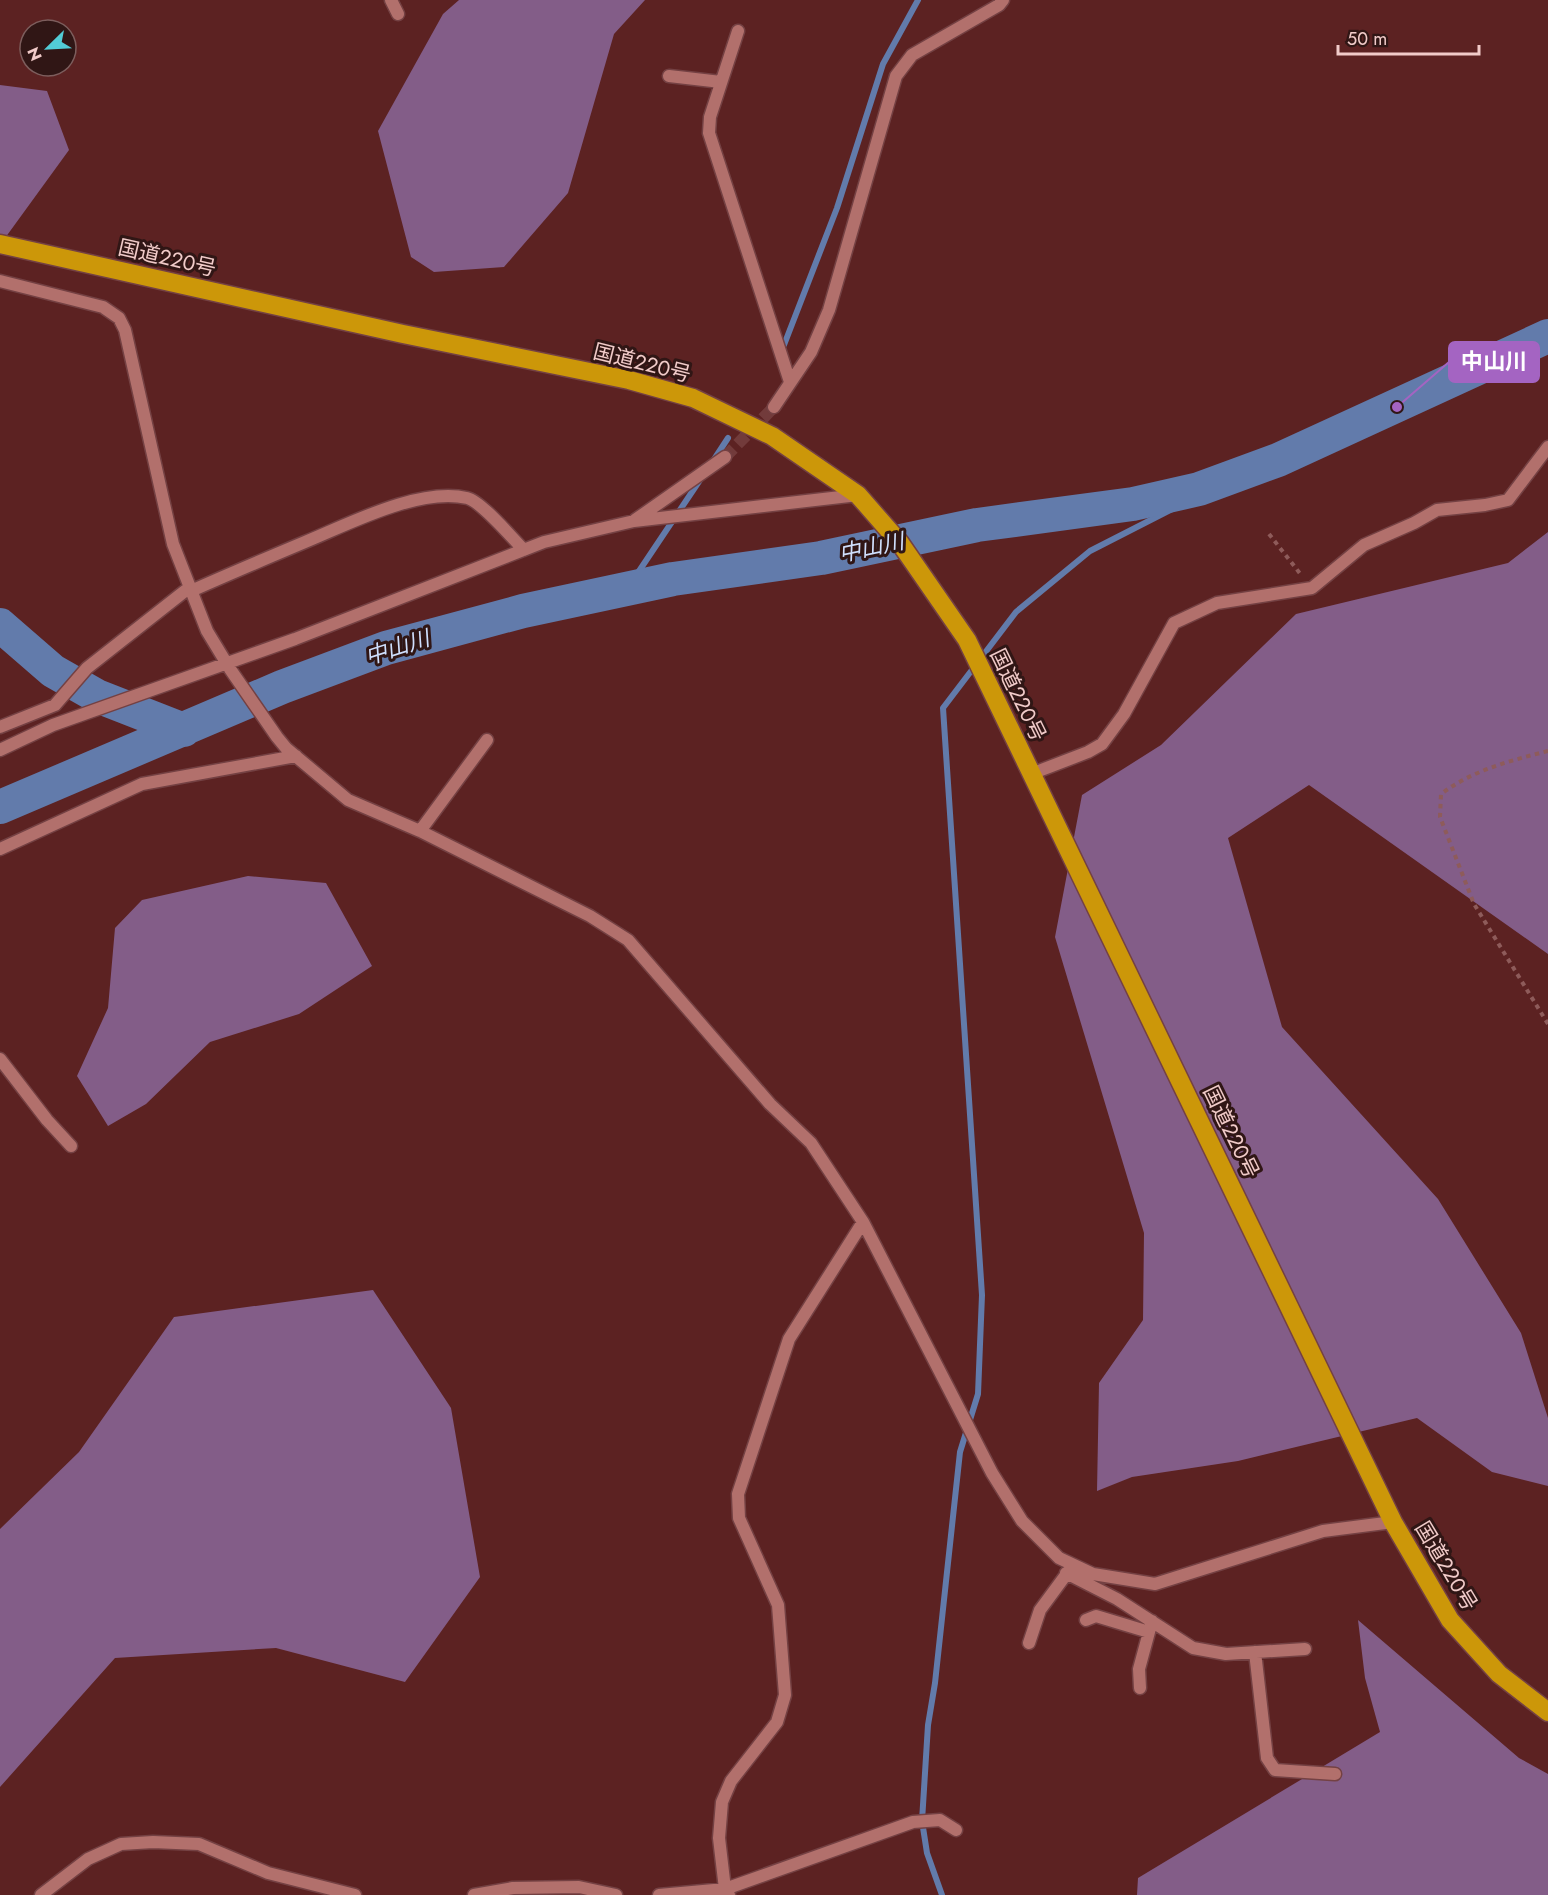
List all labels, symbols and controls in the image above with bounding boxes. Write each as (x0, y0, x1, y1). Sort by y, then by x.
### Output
north arrow (18, 18, 78, 78)
scale bar (1338, 18, 1479, 56)
text: 50 m (1347, 26, 1387, 52)
text: N (22, 43, 48, 64)
street label: 国道220号 (115, 232, 219, 284)
street label: 国道220号 (590, 336, 694, 390)
callout: 中山川 (1449, 342, 1539, 382)
text: 中山川 (1461, 345, 1527, 377)
water label: 中山川 (835, 524, 909, 570)
water label: 中山川 (361, 621, 435, 672)
street label: 国道220号 (983, 644, 1053, 746)
street label: 国道220号 (1196, 1081, 1266, 1183)
street label: 国道220号 (1408, 1516, 1484, 1616)

